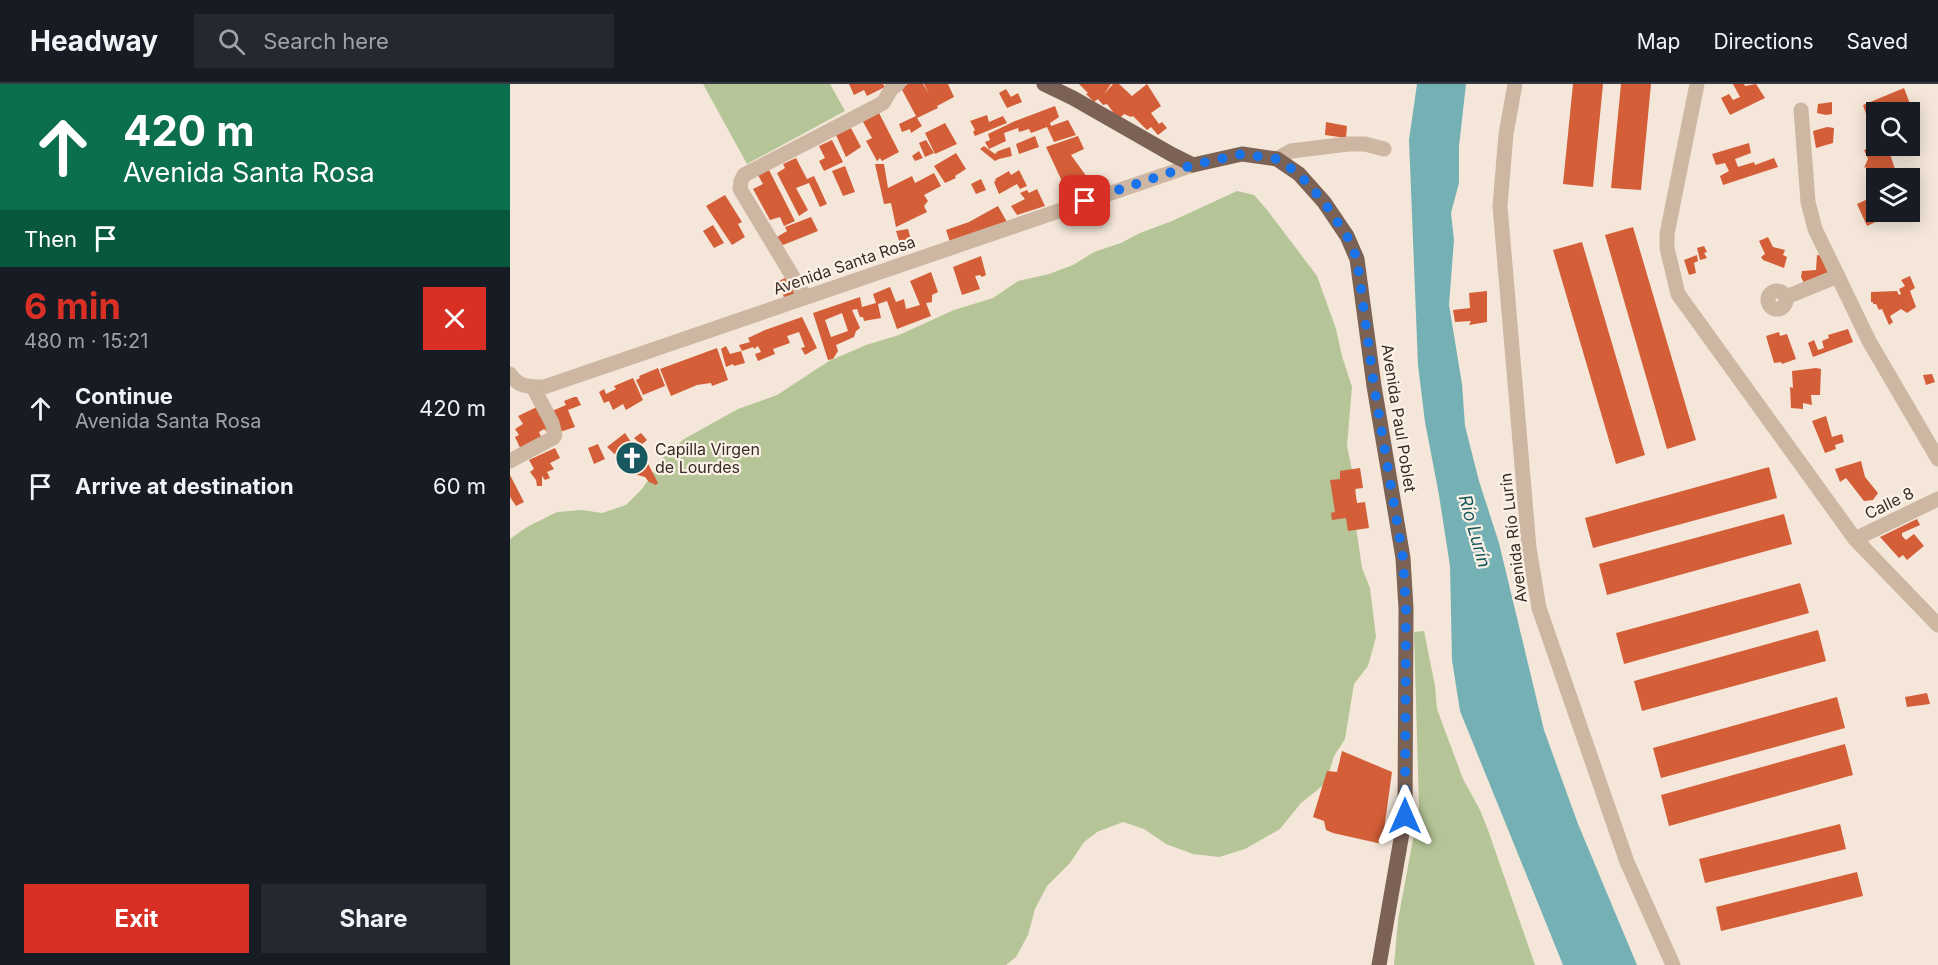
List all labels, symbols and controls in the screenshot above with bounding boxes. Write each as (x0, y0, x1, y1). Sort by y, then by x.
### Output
search box (194, 14, 614, 68)
text: Headway (30, 24, 158, 58)
icon: search (215, 25, 248, 58)
text: Search here (263, 28, 389, 54)
text: Map (1637, 29, 1680, 54)
text: Directions (1713, 29, 1814, 54)
text: Saved (1847, 29, 1908, 54)
map controls (1866, 102, 1920, 222)
button: search (1866, 102, 1920, 156)
text: 420 m (123, 105, 254, 156)
icon: ahead (24, 108, 102, 186)
text: Avenida Santa Rosa (123, 156, 375, 189)
button: layers (1866, 168, 1920, 222)
pin (1059, 175, 1110, 226)
icon: arrive (1068, 184, 1101, 217)
icon: arrive (89, 222, 122, 255)
text: Then (24, 226, 77, 252)
street label: Avenida Santa Rosa (770, 231, 918, 299)
text: 6 min (24, 284, 121, 328)
button: close (423, 287, 486, 350)
text: 480 m · 15:21 (24, 329, 148, 353)
street label: Avenida Paul Poblet (1377, 343, 1421, 493)
text: Continue (75, 383, 173, 409)
icon: ahead (24, 392, 57, 425)
text: 420 m (419, 395, 486, 421)
text: Avenida Santa Rosa (75, 409, 261, 433)
place label: Capilla Virgen de Lourdes (655, 439, 760, 477)
church icon: Capilla Virgen de Lourdes (614, 440, 650, 476)
icon: arrive (24, 470, 57, 503)
street label: Avenida Río Lurín (1495, 472, 1531, 604)
text: Arrive at destination (75, 473, 294, 499)
text: 60 m (433, 473, 486, 499)
street label: Calle 8 (1861, 483, 1917, 523)
water label: Río Lurín (1455, 492, 1495, 570)
position arrow (1373, 784, 1437, 848)
button: Exit (24, 884, 249, 953)
button: Share (261, 884, 486, 953)

